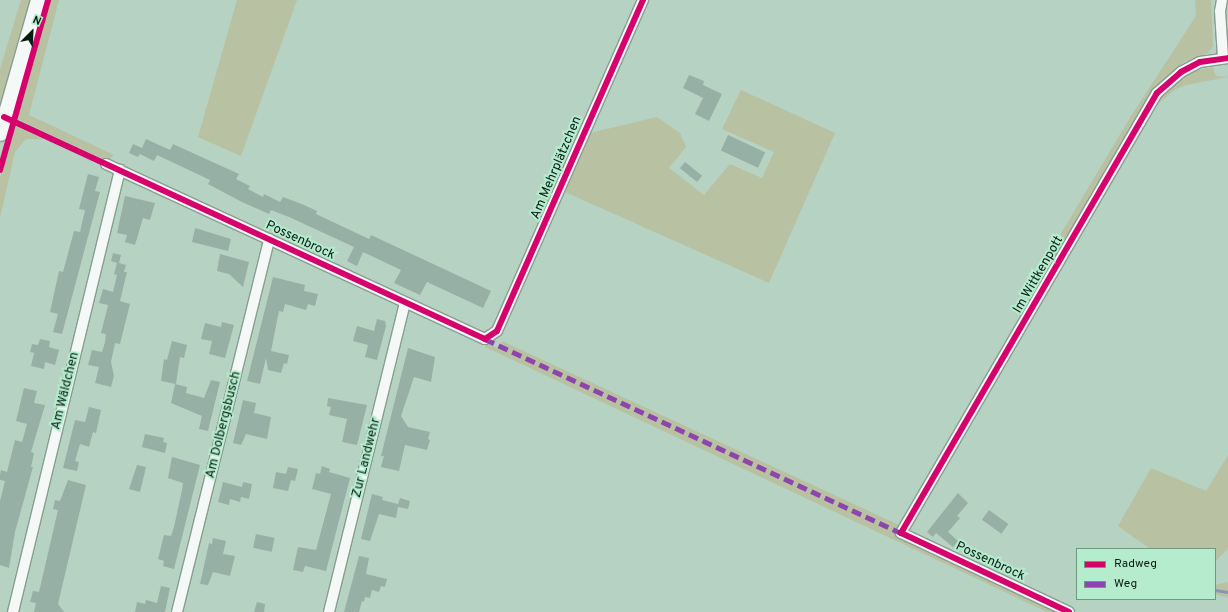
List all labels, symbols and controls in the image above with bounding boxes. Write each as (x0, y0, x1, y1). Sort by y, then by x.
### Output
north arrow (12, 12, 52, 52)
text: N (30, 13, 43, 29)
street label: Am Mehrplätzchen (528, 114, 586, 222)
street label: Possenbrock (263, 218, 337, 264)
street label: Im Wittkenpott (1011, 234, 1067, 316)
street label: Am Wäldchen (49, 350, 83, 432)
street label: Am Dolbergsbusch (203, 370, 245, 480)
street label: Zur Landwehr (350, 416, 384, 500)
street label: Possenbrock (953, 539, 1027, 585)
legend (1076, 548, 1216, 600)
text: Radweg (1114, 556, 1157, 572)
text: Weg (1114, 576, 1137, 592)

